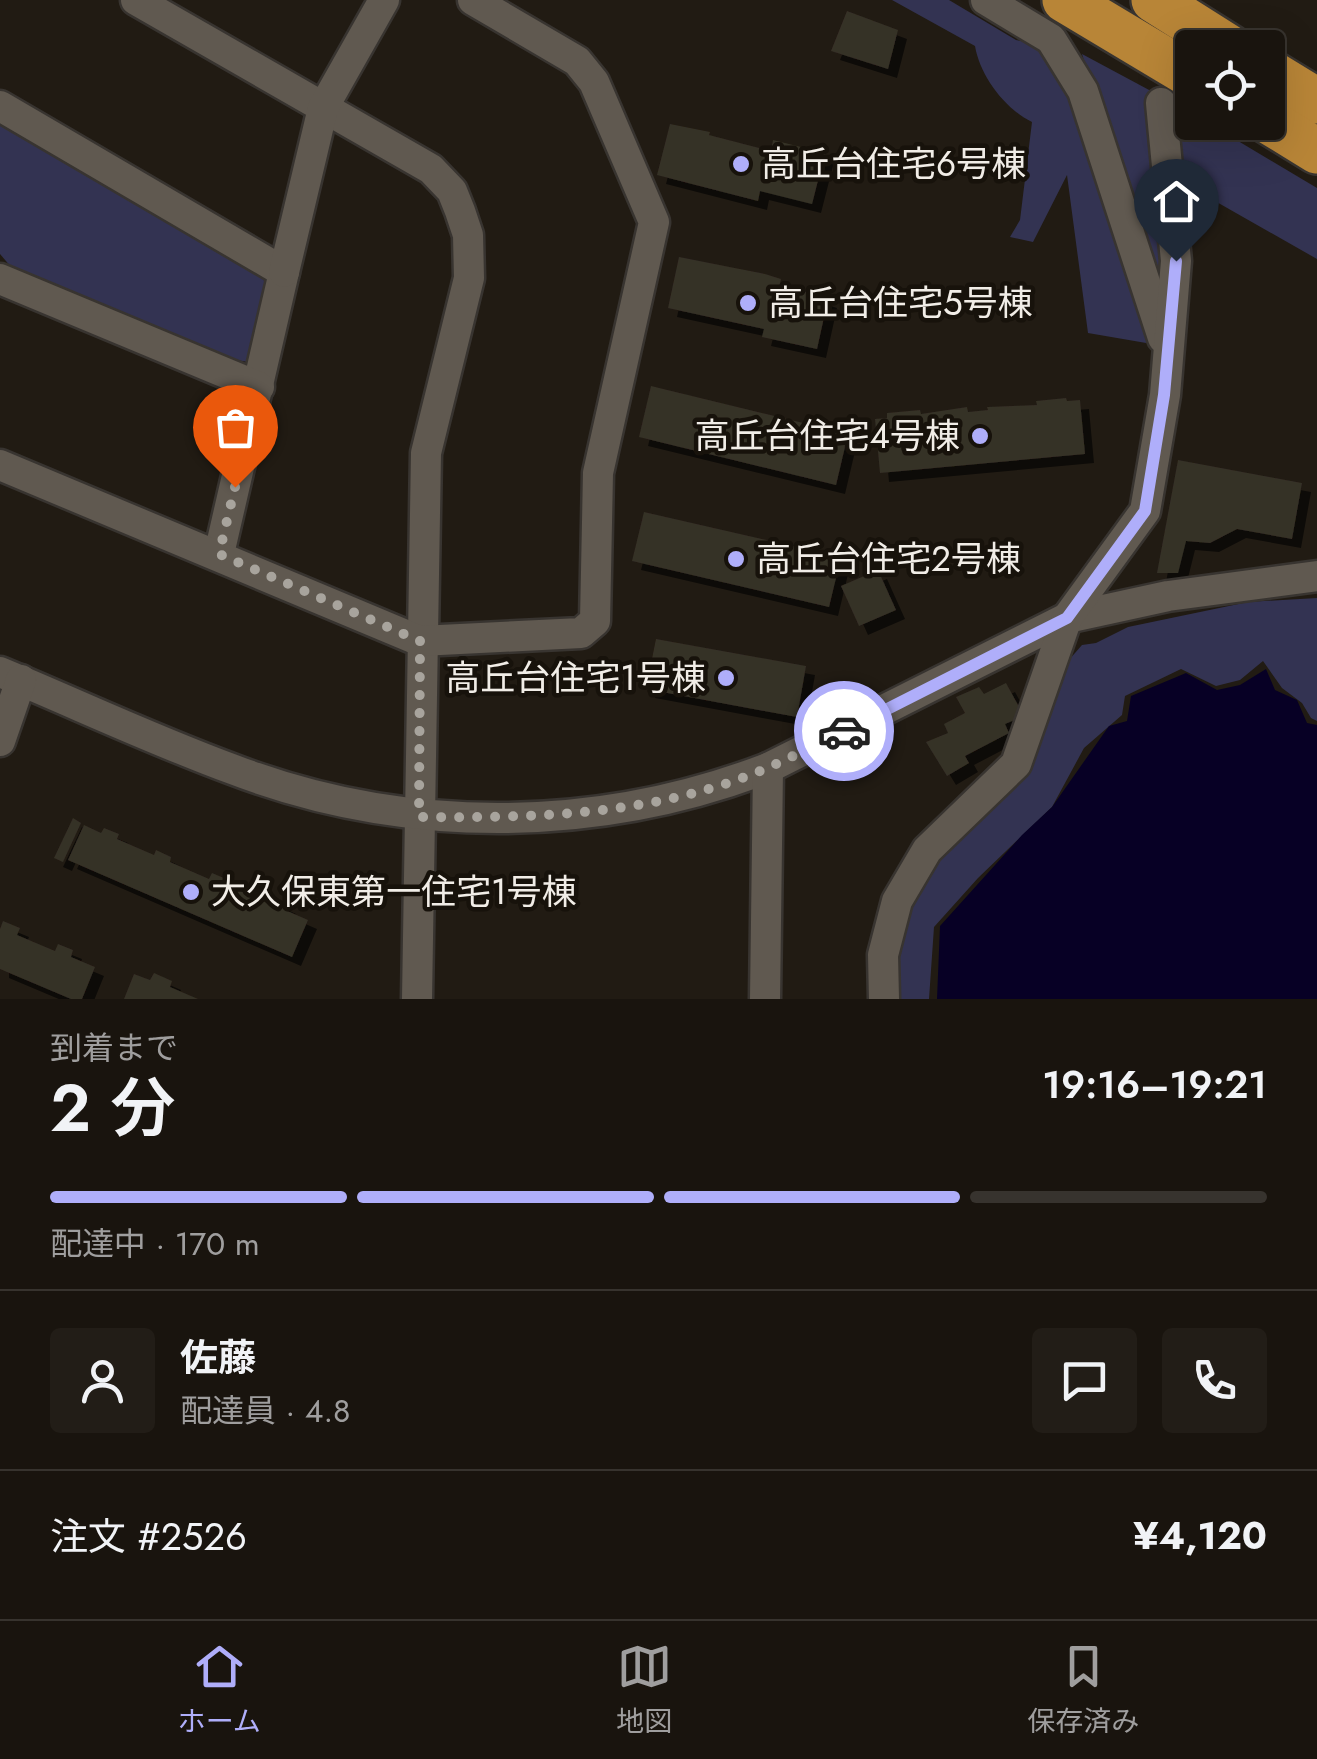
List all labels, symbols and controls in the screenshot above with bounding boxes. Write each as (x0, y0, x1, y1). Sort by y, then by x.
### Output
map controls (1175, 30, 1285, 140)
button: locate (1175, 30, 1285, 140)
place label: 高丘台住宅6号棟 (761, 139, 1026, 189)
marker: 高丘台住宅6号棟 (730, 153, 752, 175)
pin (1134, 159, 1219, 262)
icon: home (1149, 174, 1204, 229)
place label: 高丘台住宅5号棟 (768, 278, 1033, 328)
marker: 高丘台住宅5号棟 (737, 292, 759, 314)
pin (193, 385, 278, 488)
icon: bag (208, 400, 263, 455)
place label: 高丘台住宅4号棟 (695, 411, 960, 461)
marker: 高丘台住宅4号棟 (969, 425, 991, 447)
place label: 高丘台住宅2号棟 (756, 534, 1021, 584)
marker: 高丘台住宅2号棟 (725, 548, 747, 570)
place label: 高丘台住宅1号棟 (445, 653, 706, 703)
marker: 高丘台住宅1号棟 (715, 667, 737, 689)
courier (794, 681, 894, 781)
icon: car (817, 704, 872, 759)
place label: 大久保東第一住宅1号棟 (211, 867, 577, 917)
marker: 大久保東第一住宅1号棟 (180, 881, 202, 903)
text: 到着まで (50, 1025, 178, 1071)
text: 19:16–19:21 (1042, 1057, 1267, 1112)
text: 2 分 (50, 1061, 175, 1155)
text: 配達中 · 170 m (50, 1221, 260, 1267)
button: person (50, 1328, 155, 1433)
button: chat (1032, 1328, 1137, 1433)
button: phone (1162, 1328, 1267, 1433)
text: 佐藤 (180, 1330, 256, 1385)
text: 配達員 · 4.8 (180, 1388, 351, 1434)
text: ¥4,120 (1133, 1508, 1267, 1563)
text: 注文 #2526 (50, 1509, 247, 1564)
tab: ホーム (178, 1639, 261, 1742)
tab: 地図 (616, 1639, 672, 1742)
tab: 保存済み (1027, 1639, 1139, 1742)

